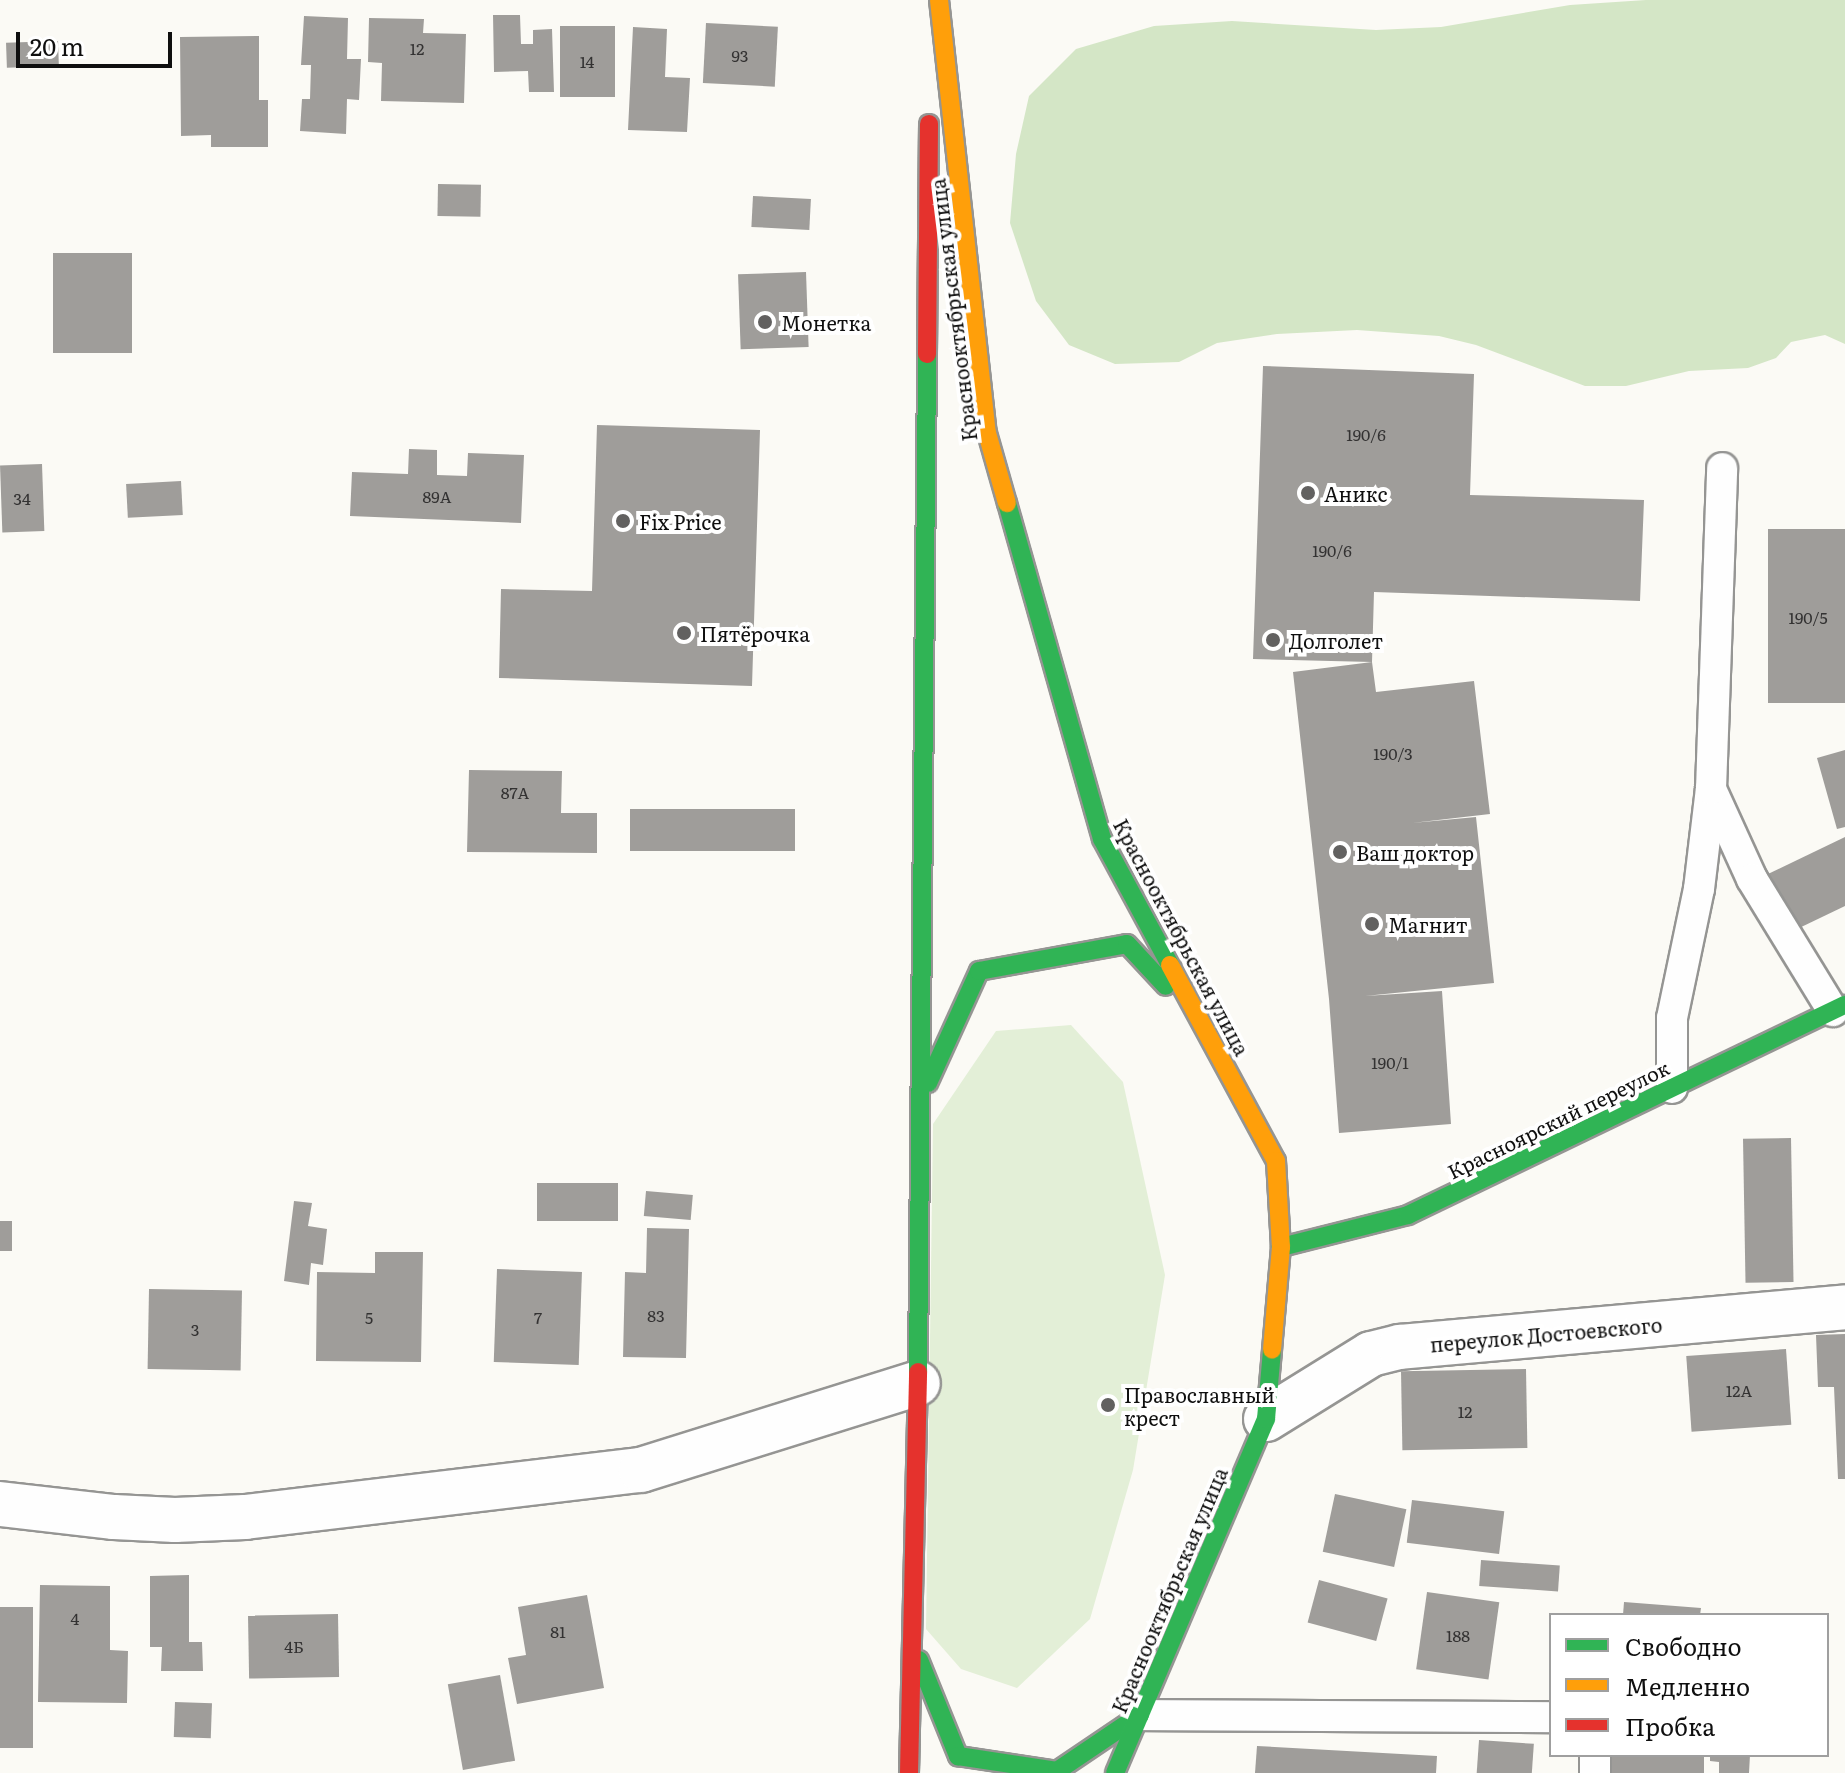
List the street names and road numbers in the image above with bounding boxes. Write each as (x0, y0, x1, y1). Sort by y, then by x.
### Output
street label: Краснооктябрьская улица (925, 177, 981, 443)
street label: Краснооктябрьская улица (1109, 815, 1255, 1059)
street label: Красноярский переулок (1443, 1055, 1673, 1183)
street label: переулок Достоевского (1429, 1312, 1663, 1356)
street label: Краснооктябрьская улица (1106, 1464, 1232, 1716)

